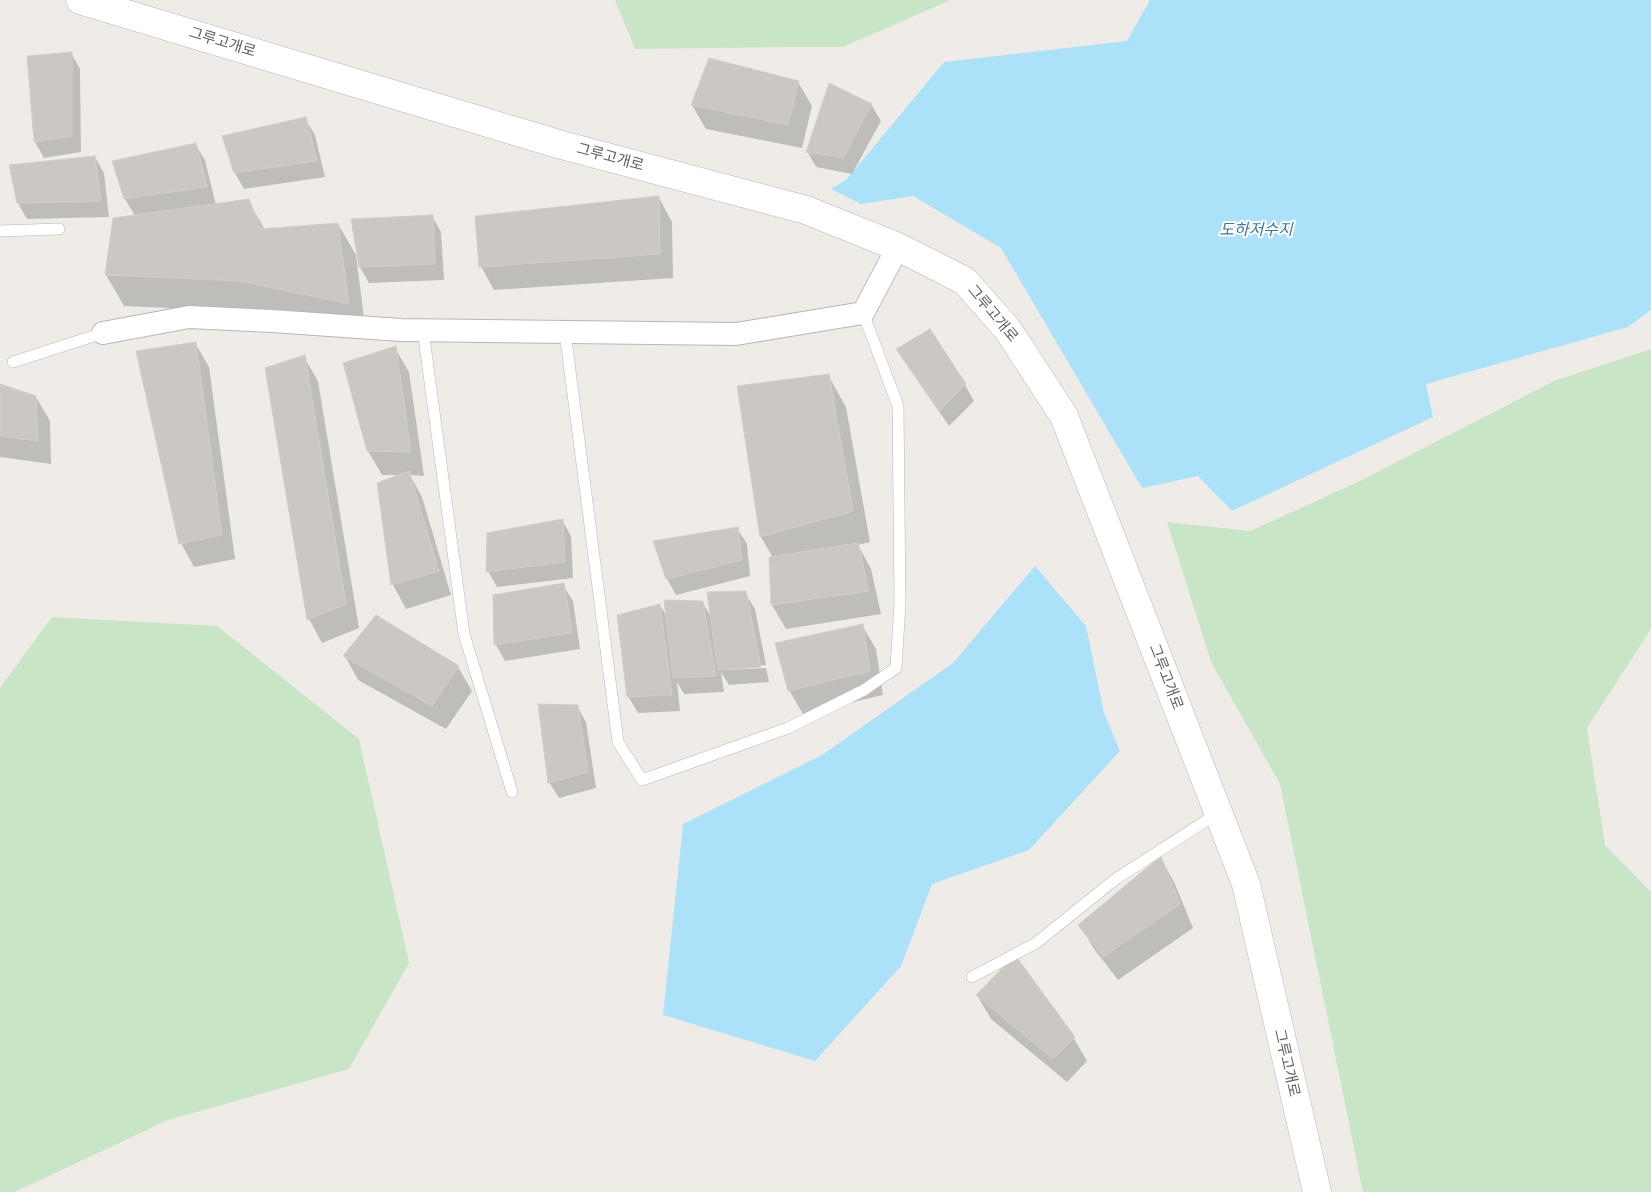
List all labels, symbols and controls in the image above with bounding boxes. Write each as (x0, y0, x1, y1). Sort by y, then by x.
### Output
street label: 그루고개로 (186, 24, 258, 62)
street label: 그루고개로 (574, 140, 646, 176)
water label: 도하저수지 (1219, 221, 1293, 241)
street label: 그루고개로 (963, 282, 1021, 346)
street label: 그루고개로 (1144, 642, 1186, 712)
street label: 그루고개로 (1269, 1027, 1303, 1099)

